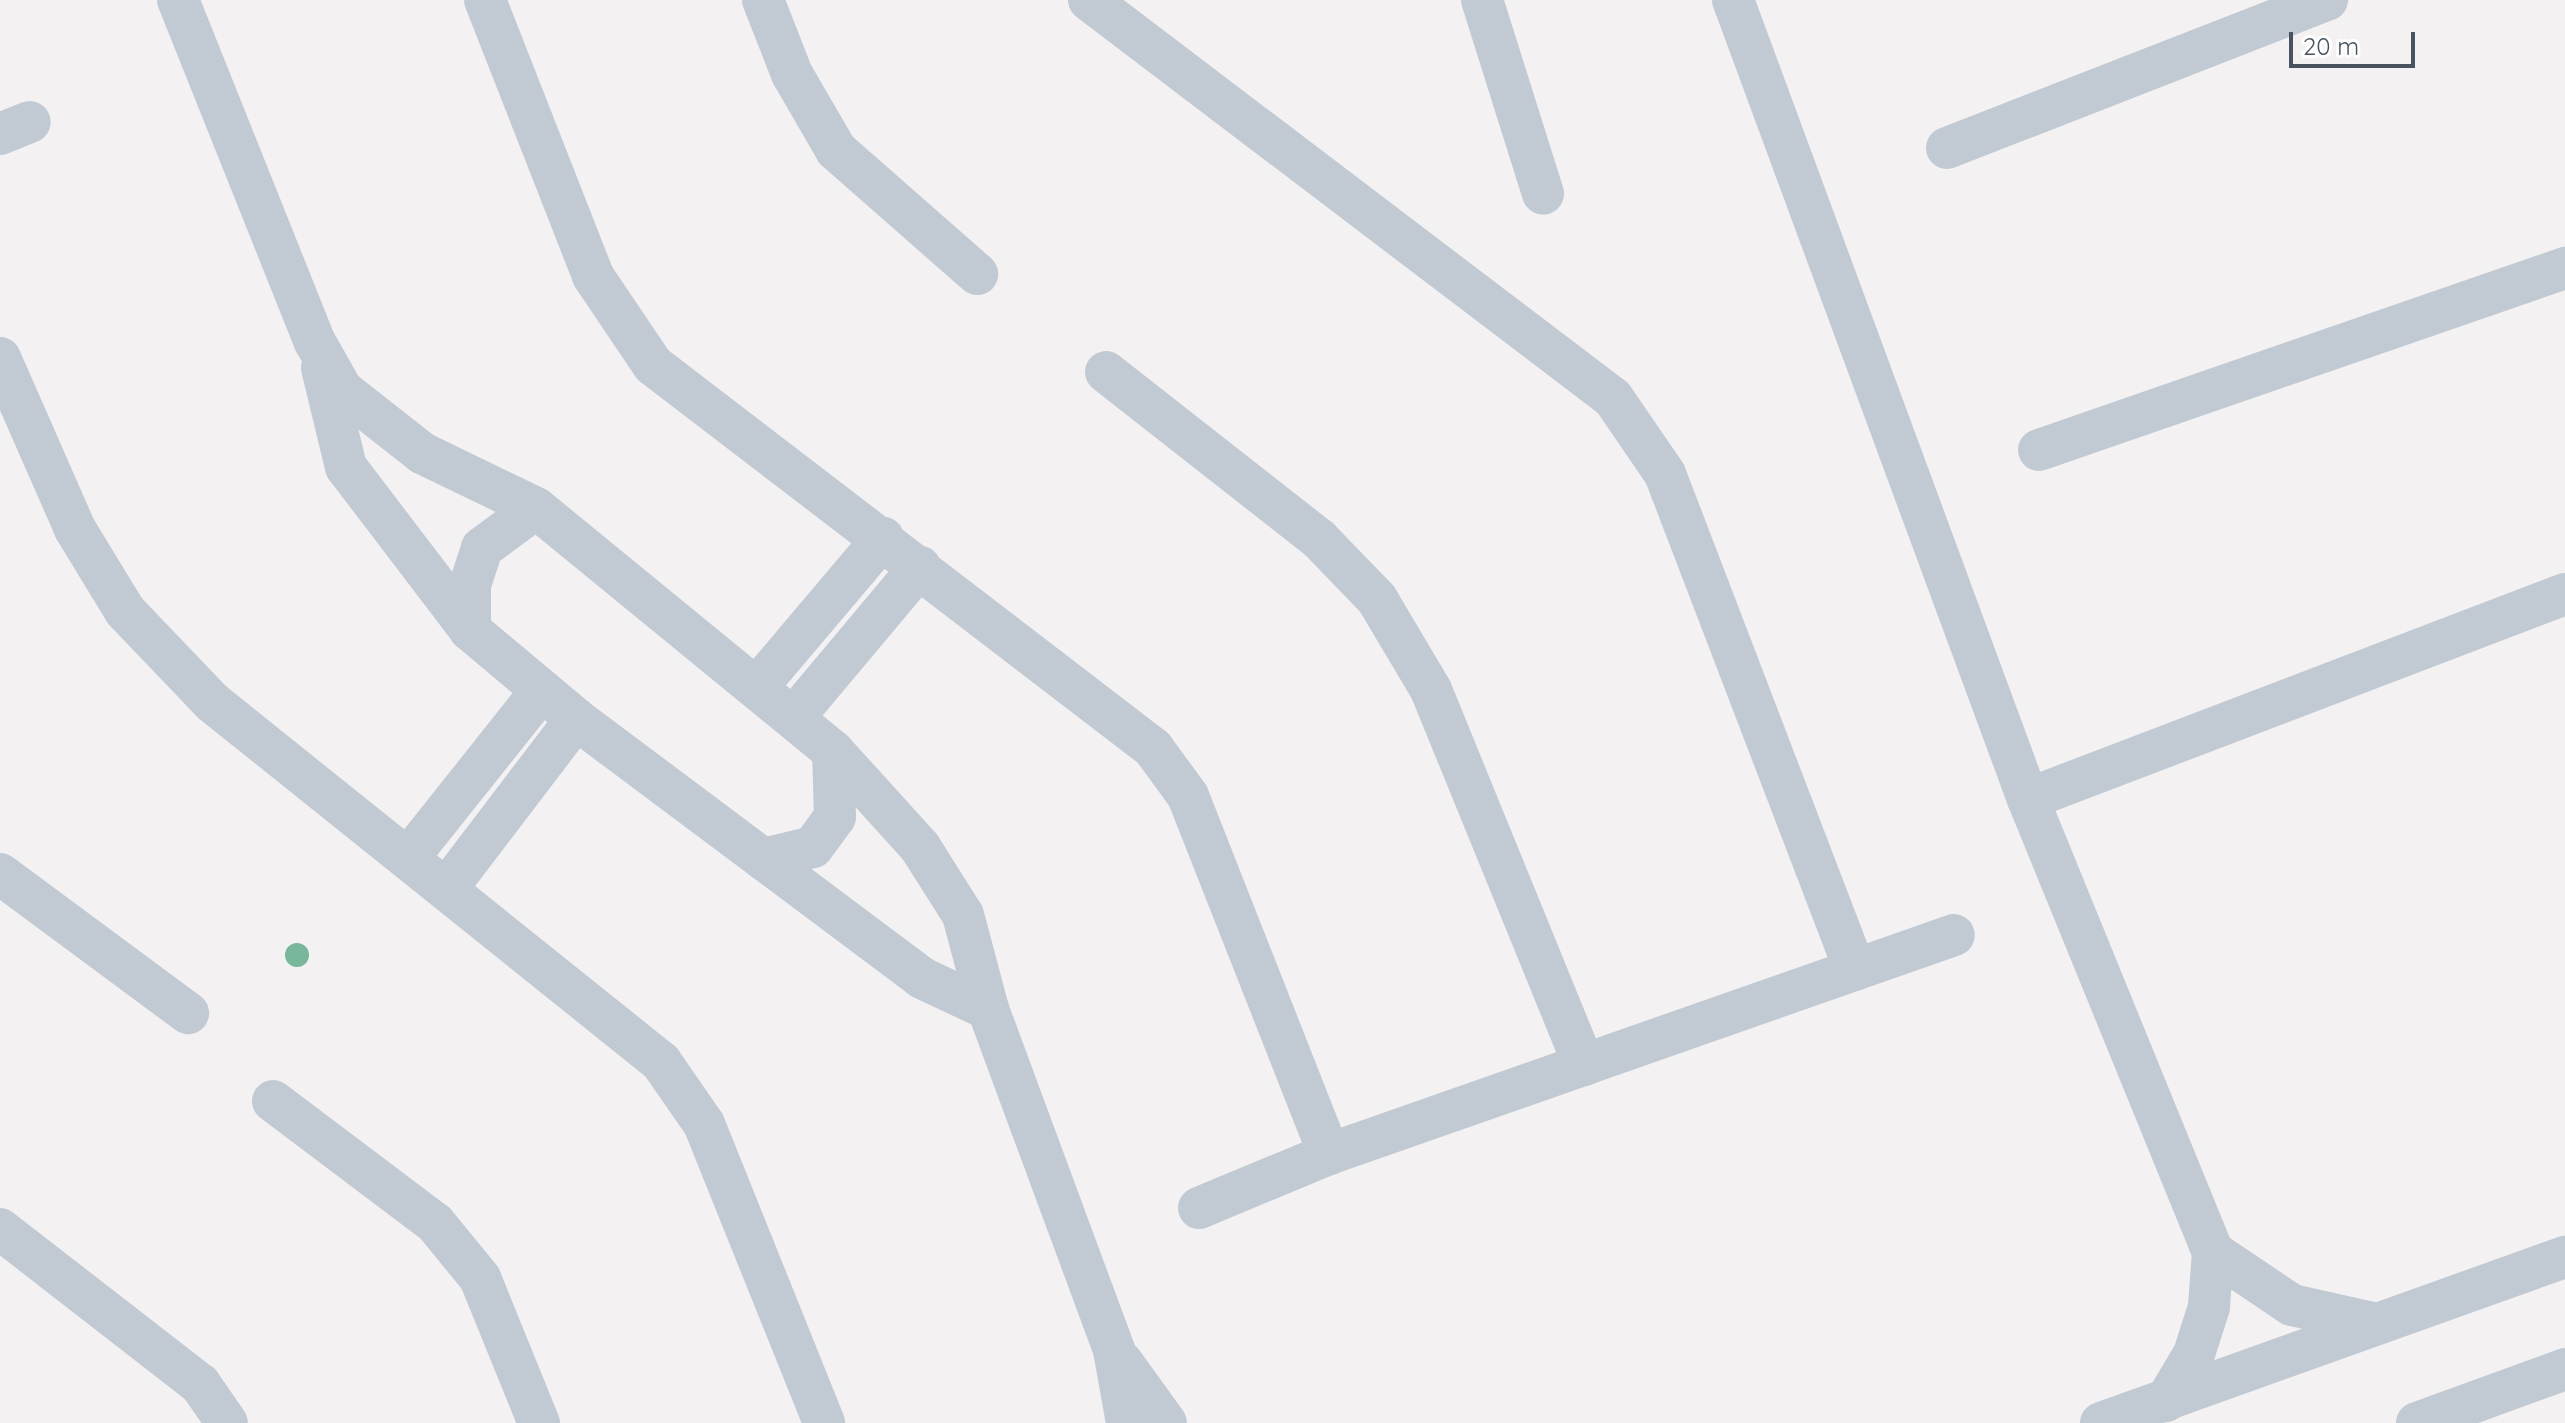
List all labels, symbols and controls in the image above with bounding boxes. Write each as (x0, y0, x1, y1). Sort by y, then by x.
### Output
scale bar (2293, 16, 2419, 66)
text: 20 m (2303, 31, 2359, 61)

